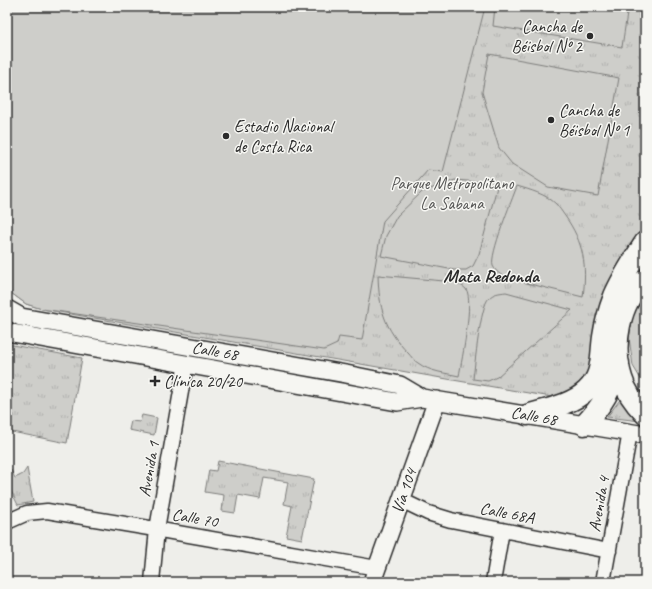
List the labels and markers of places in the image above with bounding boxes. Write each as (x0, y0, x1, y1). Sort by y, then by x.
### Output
place label: Cancha de Béisbol Nº 2 (512, 16, 583, 57)
marker: Cancha de Béisbol Nº 2 (585, 31, 595, 41)
place label: Cancha de Béisbol Nº 1 (559, 100, 631, 141)
marker: Cancha de Béisbol Nº 1 (546, 115, 556, 125)
place label: Estadio Nacional de Costa Rica (234, 116, 336, 157)
marker: Estadio Nacional de Costa Rica (221, 131, 231, 141)
place label: Clínica 20/20 (164, 371, 243, 392)
marker: Clínica 20/20 (149, 375, 161, 387)

